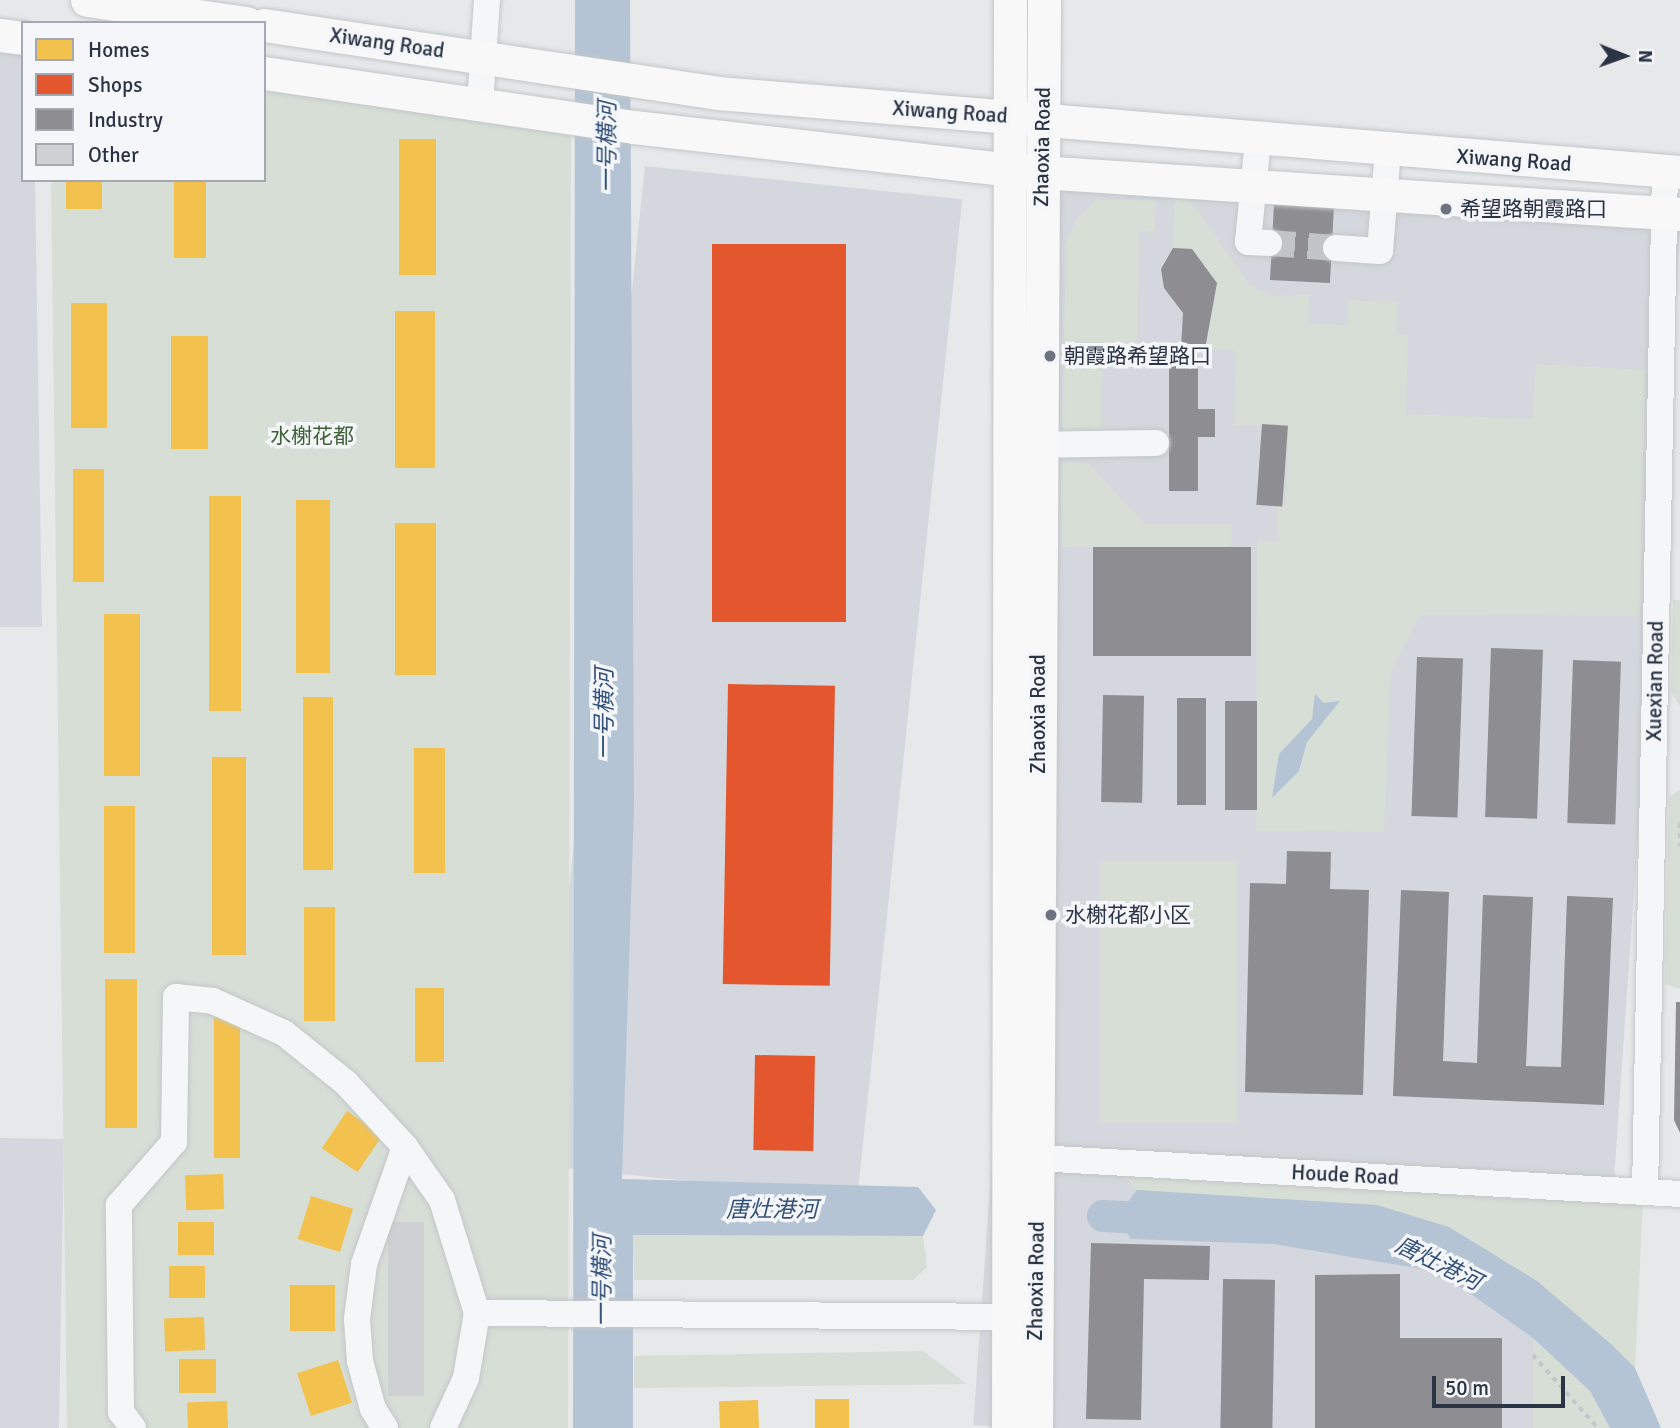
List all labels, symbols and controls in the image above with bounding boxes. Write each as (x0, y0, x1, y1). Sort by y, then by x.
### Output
legend (21, 21, 266, 182)
north arrow (1589, 21, 1659, 91)
street label: Xiwang Road (328, 22, 446, 64)
text: Homes (88, 37, 150, 63)
text: N (1633, 50, 1657, 63)
text: Shops (88, 72, 142, 98)
street label: Zhaoxia Road (1028, 87, 1056, 207)
street label: Xiwang Road (891, 95, 1009, 129)
water label: 一号横河 (594, 101, 622, 193)
text: Industry (88, 107, 163, 133)
text: Other (88, 142, 139, 168)
street label: Xiwang Road (1455, 143, 1573, 177)
place label: 希望路朝霞路口 (1460, 196, 1607, 222)
marker: 希望路朝霞路口 (1438, 201, 1454, 217)
place label: 朝霞路希望路口 (1064, 343, 1211, 369)
marker: 朝霞路希望路口 (1042, 348, 1058, 364)
park label: 水榭花都 (270, 423, 354, 449)
street label: Xuexian Road (1641, 620, 1669, 742)
street label: Zhaoxia Road (1025, 654, 1051, 774)
water label: 一号横河 (591, 668, 619, 760)
place label: 水榭花都小区 (1065, 902, 1191, 928)
marker: 水榭花都小区 (1043, 907, 1059, 923)
street label: Houde Road (1291, 1160, 1399, 1190)
water label: 唐灶港河 (726, 1196, 818, 1224)
street label: Zhaoxia Road (1022, 1221, 1050, 1341)
water label: 唐灶港河 (1391, 1231, 1485, 1297)
water label: 一号横河 (589, 1235, 617, 1327)
scale bar (1435, 1362, 1568, 1406)
text: 50 m (1445, 1375, 1489, 1401)

